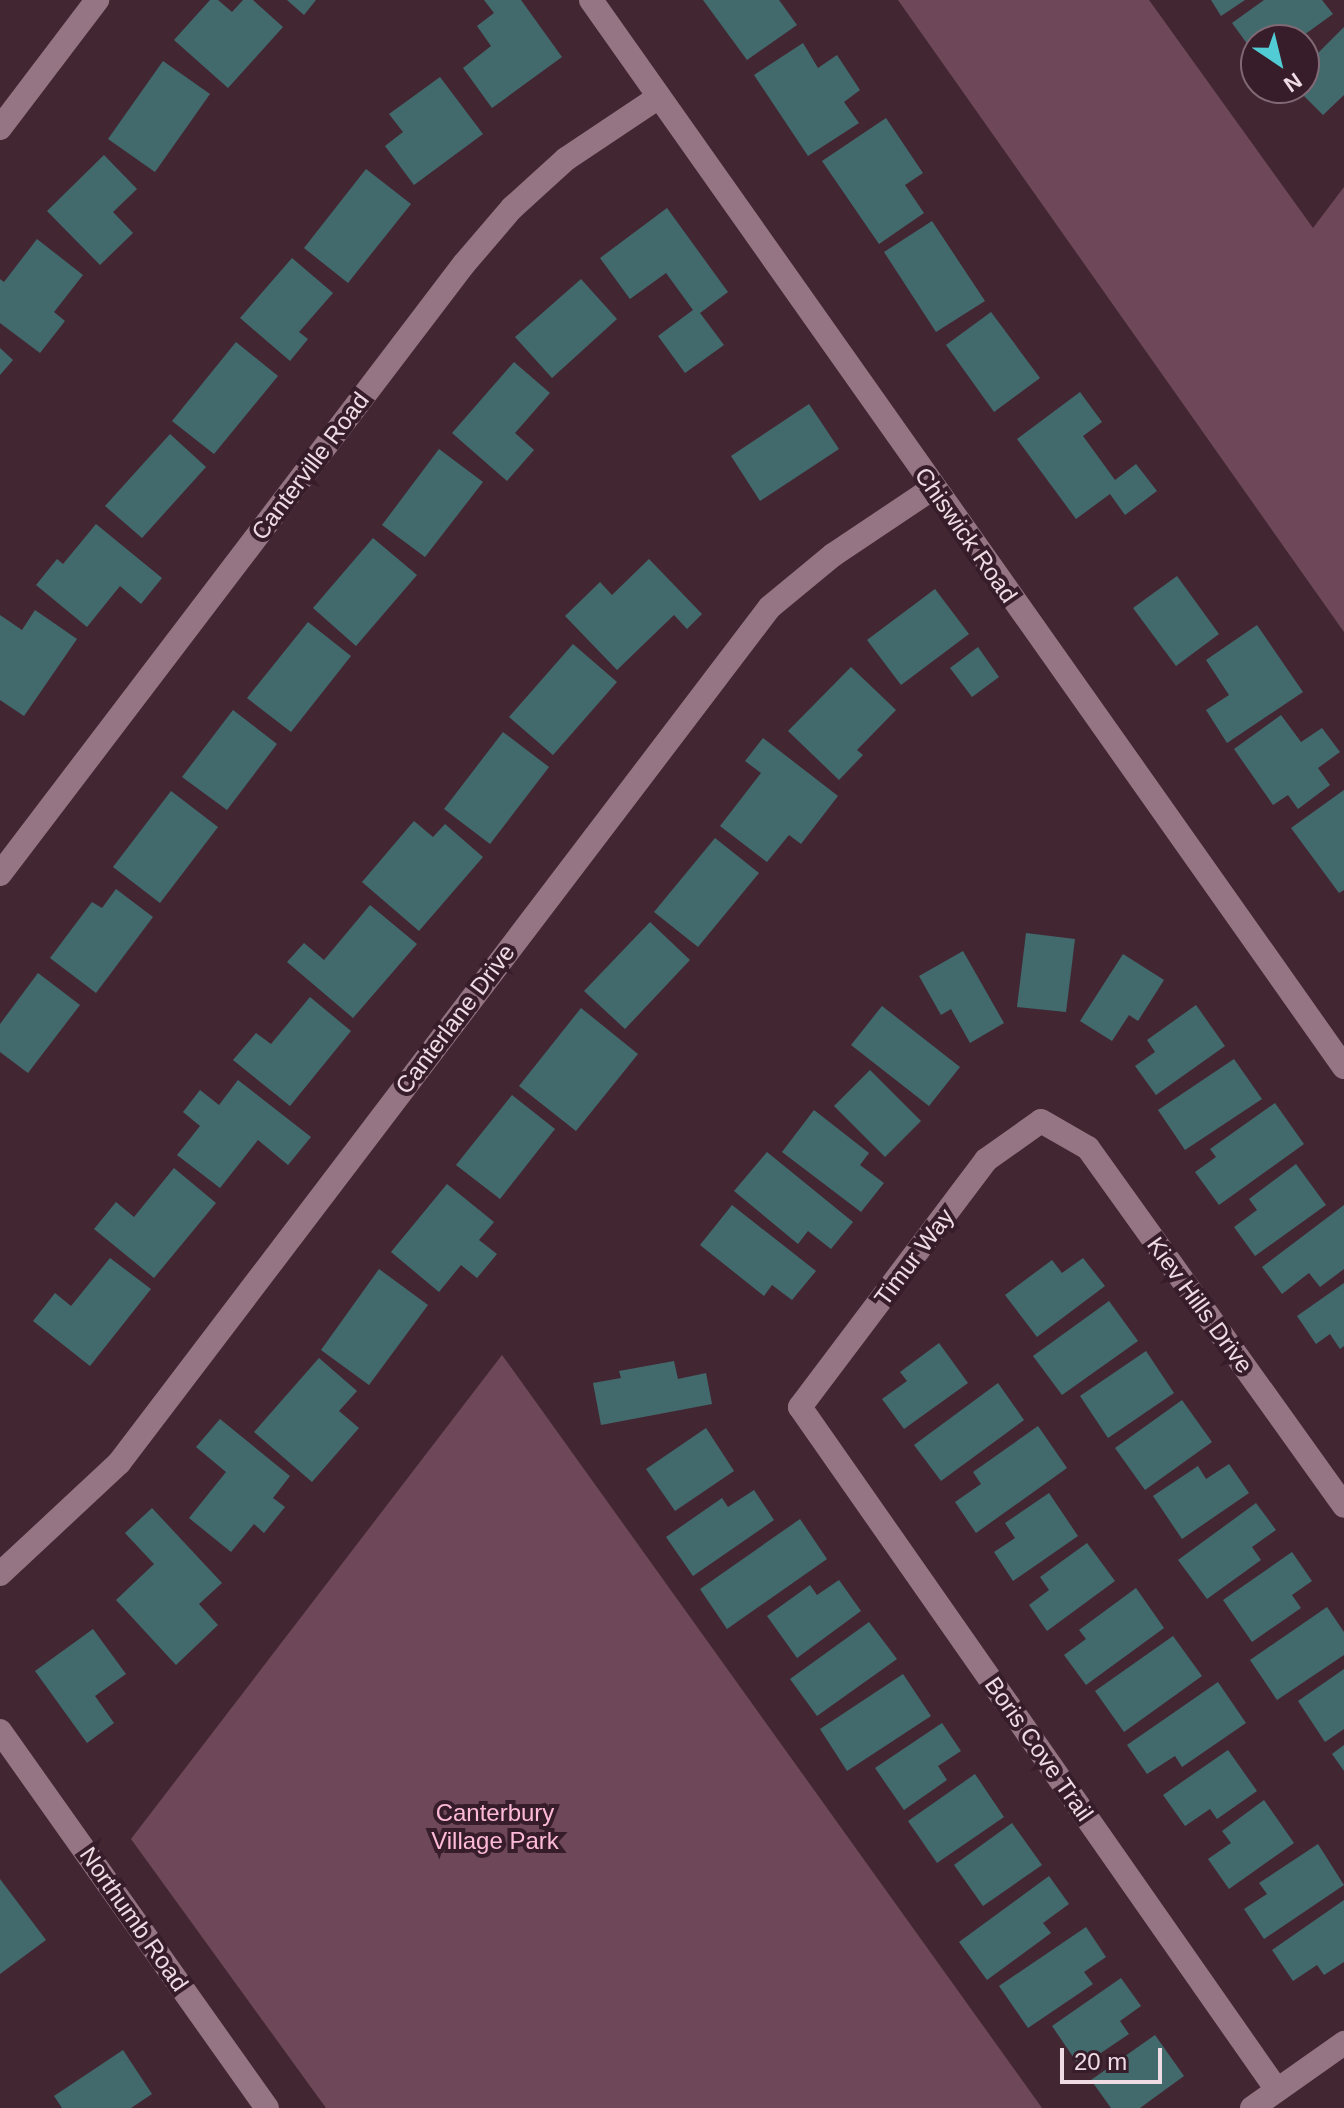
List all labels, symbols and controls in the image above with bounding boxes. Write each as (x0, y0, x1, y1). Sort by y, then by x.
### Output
north arrow (1240, 24, 1320, 104)
text: N (1279, 68, 1307, 97)
street label: Canterville Road (245, 386, 375, 546)
street label: Chiswick Road (909, 462, 1023, 608)
street label: Canterlane Drive (389, 938, 521, 1100)
street label: Timur Way (868, 1203, 960, 1311)
street label: Kiev Hills Drive (1141, 1231, 1259, 1379)
street label: Boris Cove Trail (979, 1671, 1099, 1827)
park label: Canterbury Village Park (431, 1799, 559, 1855)
street label: Northumb Road (74, 1841, 194, 1997)
scale bar (1064, 2032, 1166, 2082)
text: 20 m (1074, 2048, 1127, 2075)

